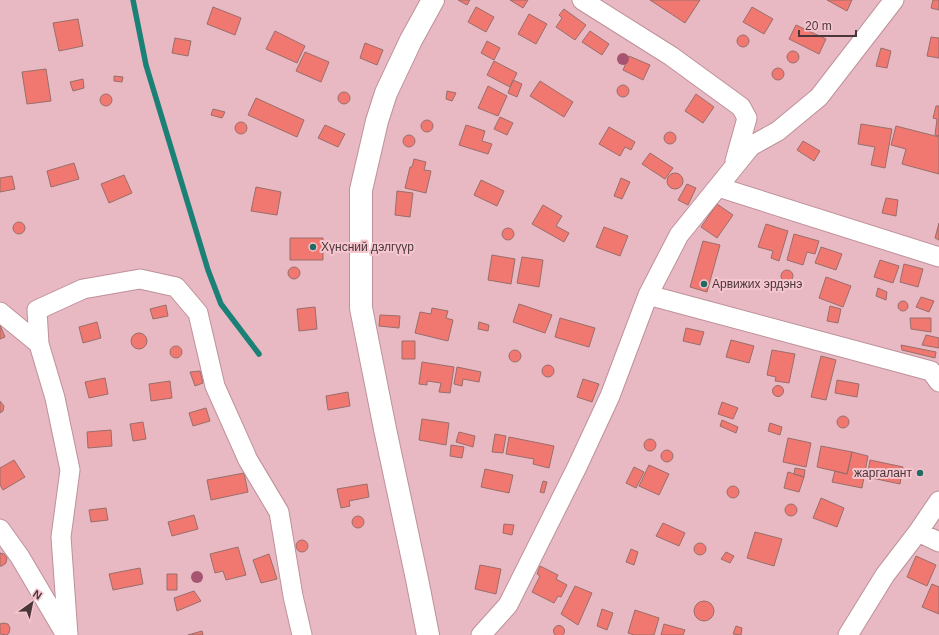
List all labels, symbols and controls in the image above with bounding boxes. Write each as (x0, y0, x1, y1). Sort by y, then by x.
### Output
scale bar (799, 12, 856, 38)
text: 20 m (805, 19, 832, 33)
place label: Хүнсний дэлгүүр (321, 240, 414, 254)
marker: Хүнсний дэлгүүр (308, 242, 318, 252)
place label: Арвижих эрдэнэ (712, 277, 802, 291)
marker: Арвижих эрдэнэ (699, 279, 709, 289)
place label: жаргалант (854, 466, 912, 480)
marker: жаргалант (915, 468, 925, 478)
north arrow (12, 583, 52, 623)
text: N (31, 587, 44, 602)

